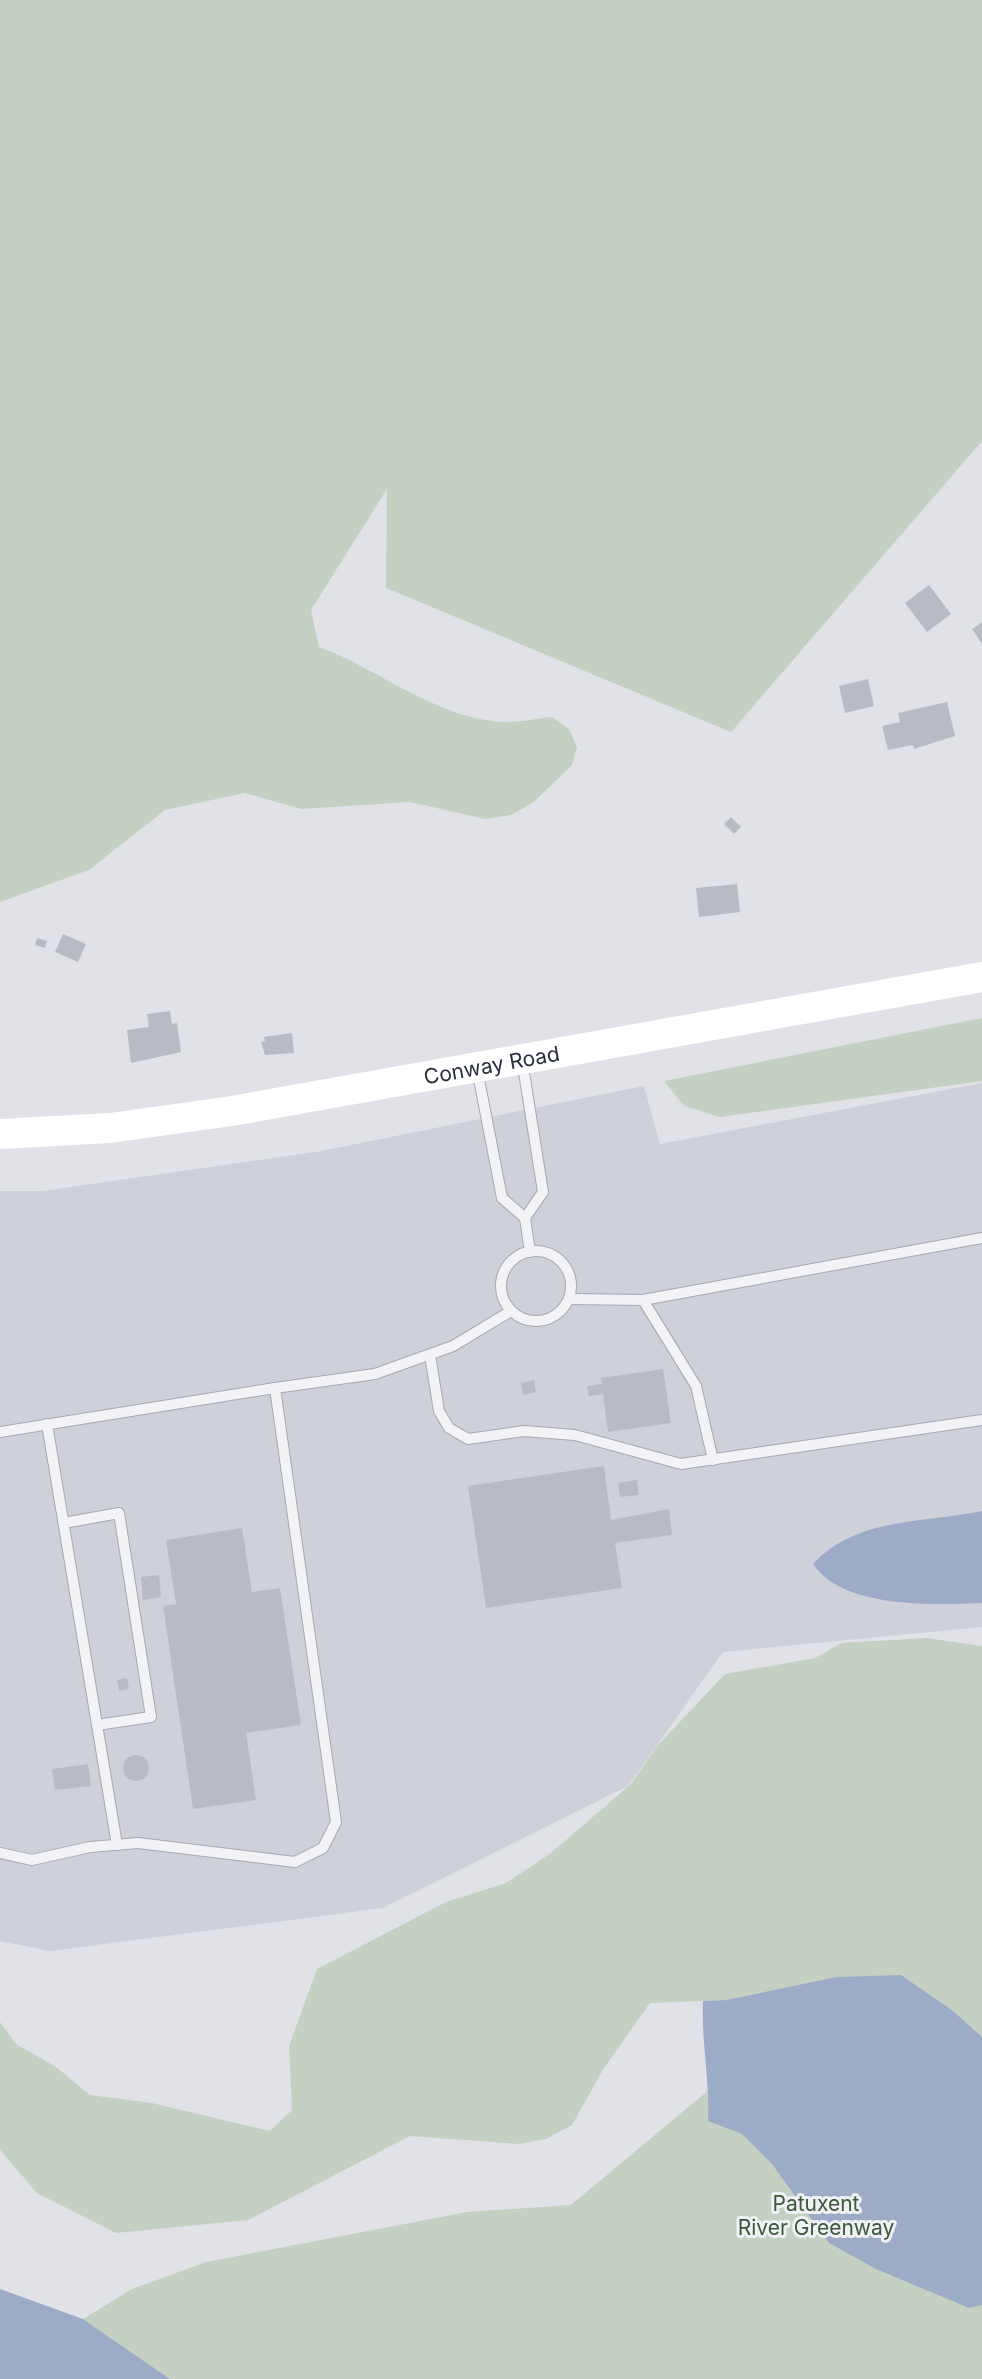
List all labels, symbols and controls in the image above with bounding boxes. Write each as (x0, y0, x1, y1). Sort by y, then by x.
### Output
street label: Conway Road (422, 1040, 561, 1089)
park label: Patuxent River Greenway (738, 2191, 895, 2240)

